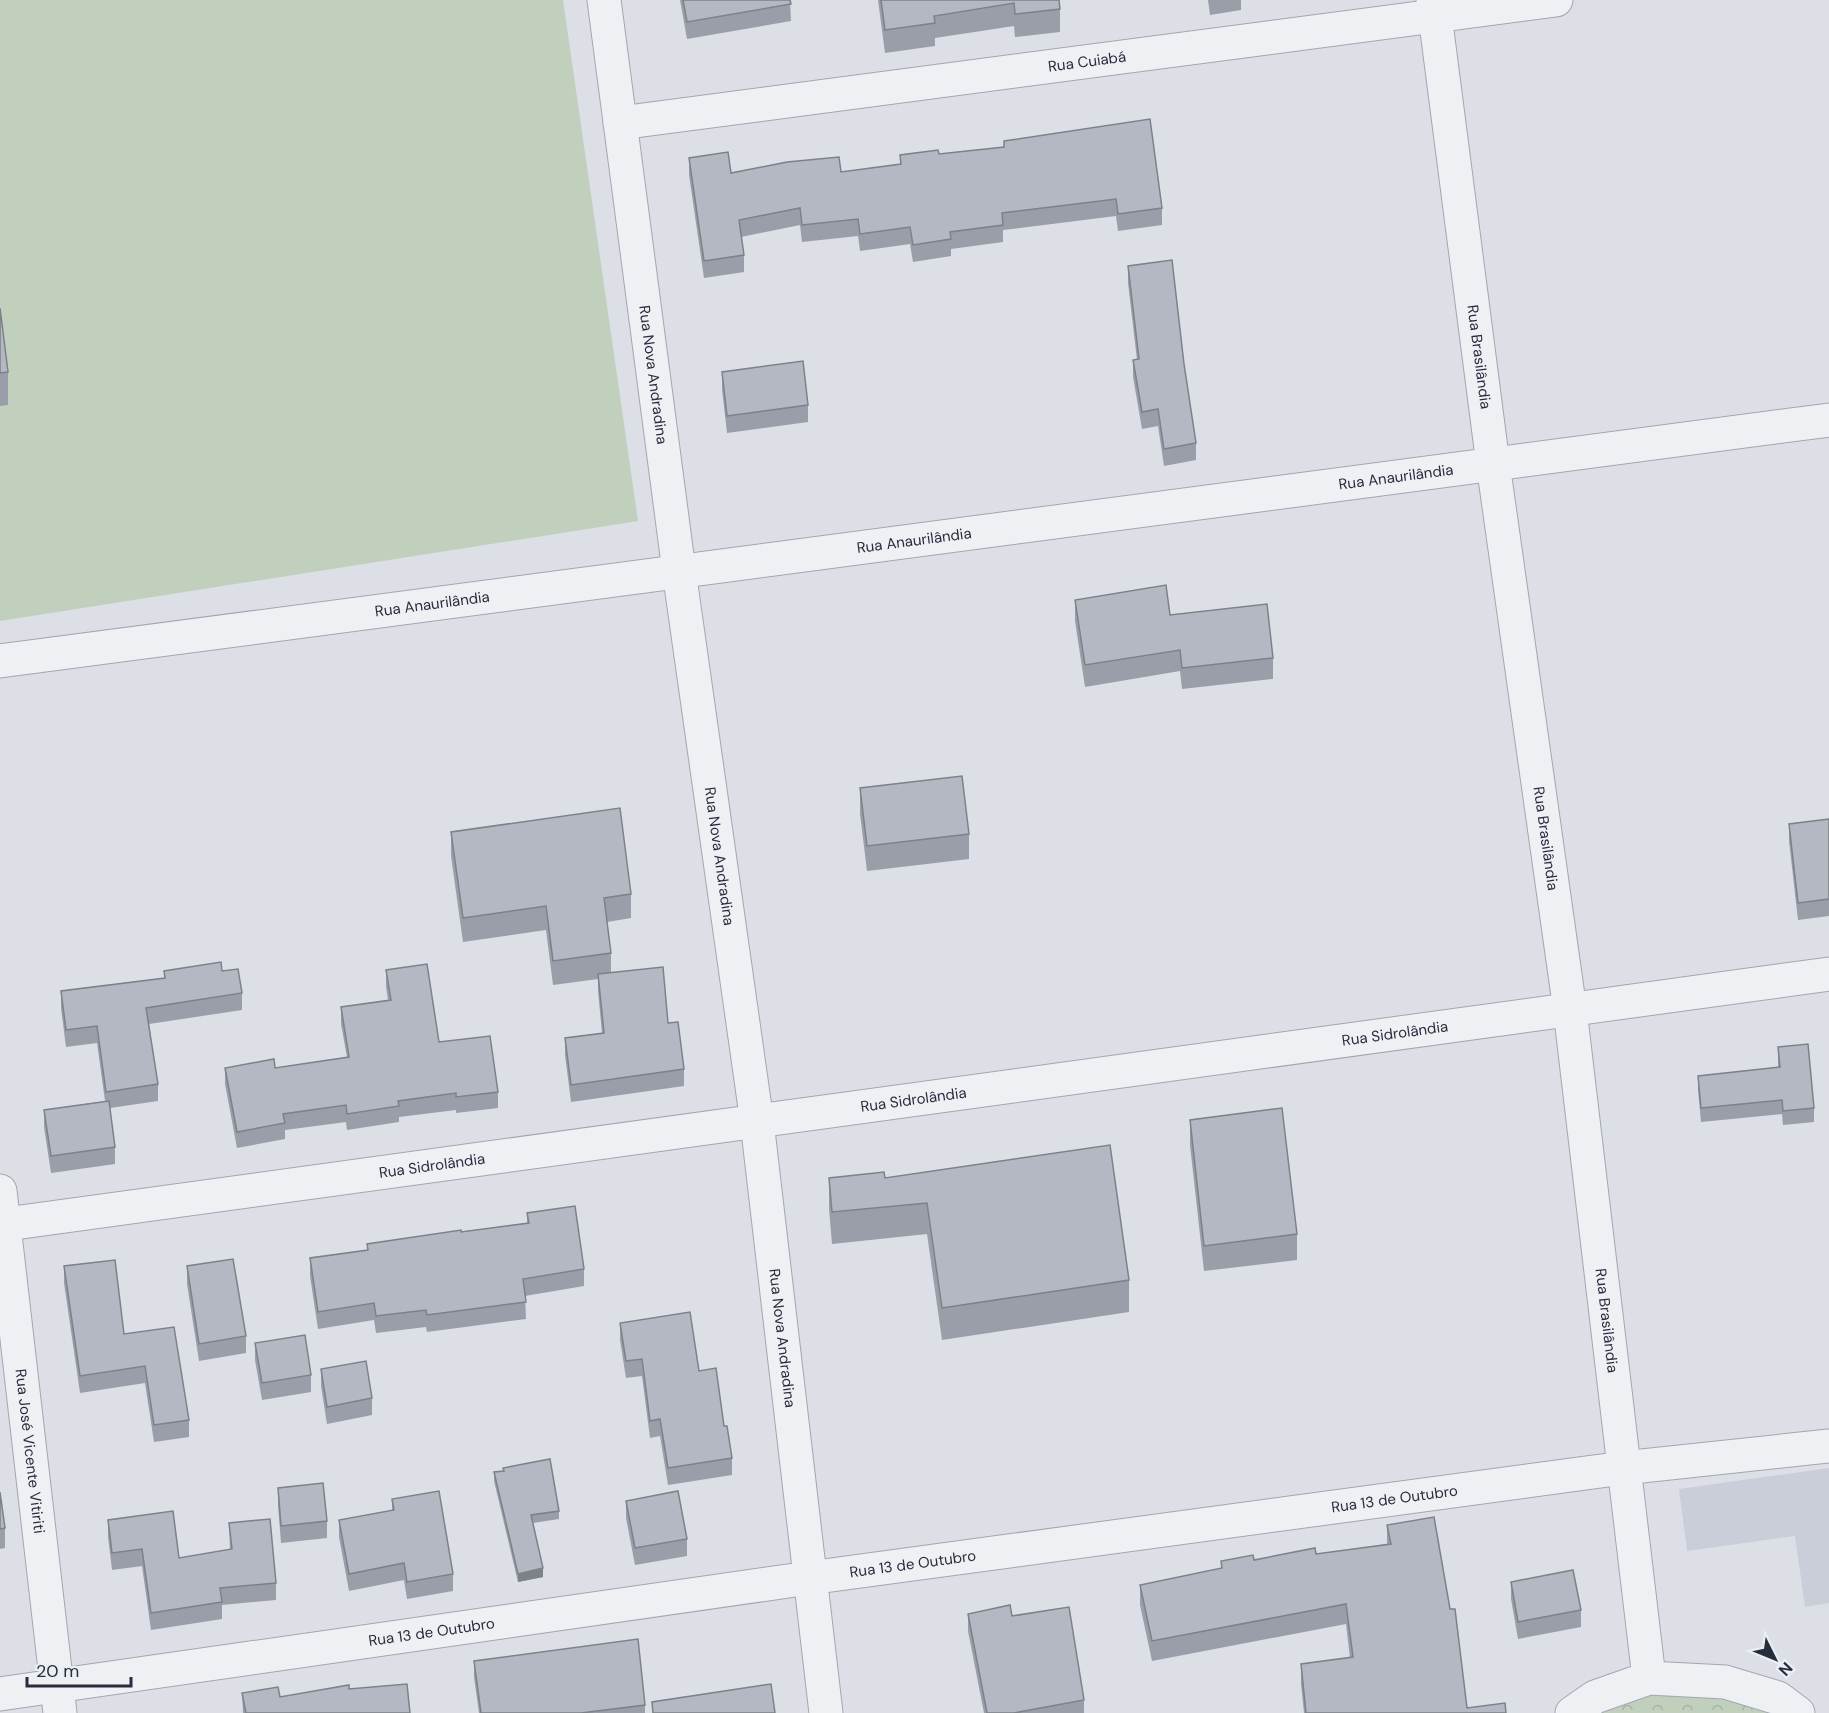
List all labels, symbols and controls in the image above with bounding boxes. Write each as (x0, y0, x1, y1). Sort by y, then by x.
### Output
street label: Rua Cuiabá (1047, 47, 1127, 77)
street label: Rua Nova Andradina (634, 304, 672, 445)
street label: Rua Brasilândia (1463, 304, 1496, 410)
street label: Rua Anaurilândia (1337, 460, 1455, 495)
street label: Rua Anaurilândia (855, 523, 973, 558)
street label: Rua Anaurilândia (374, 587, 491, 622)
street label: Rua Brasilândia (1529, 785, 1563, 892)
street label: Rua Nova Andradina (700, 786, 739, 927)
street label: Rua Sidrolândia (1341, 1016, 1449, 1051)
street label: Rua Sidrolândia (859, 1082, 968, 1117)
street label: Rua Sidrolândia (378, 1149, 486, 1183)
street label: Rua Brasilândia (1591, 1267, 1623, 1374)
street label: Rua Nova Andradina (764, 1268, 800, 1409)
street label: Rua José Vicente Vitiriti (11, 1368, 49, 1535)
street label: Rua 13 de Outubro (1330, 1480, 1459, 1517)
street label: Rua 13 de Outubro (848, 1546, 977, 1582)
street label: Rua 13 de Outubro (367, 1613, 496, 1651)
north arrow (1745, 1629, 1805, 1689)
scale bar (27, 1650, 130, 1688)
text: N (1774, 1657, 1797, 1680)
text: 20 m (36, 1659, 79, 1683)

